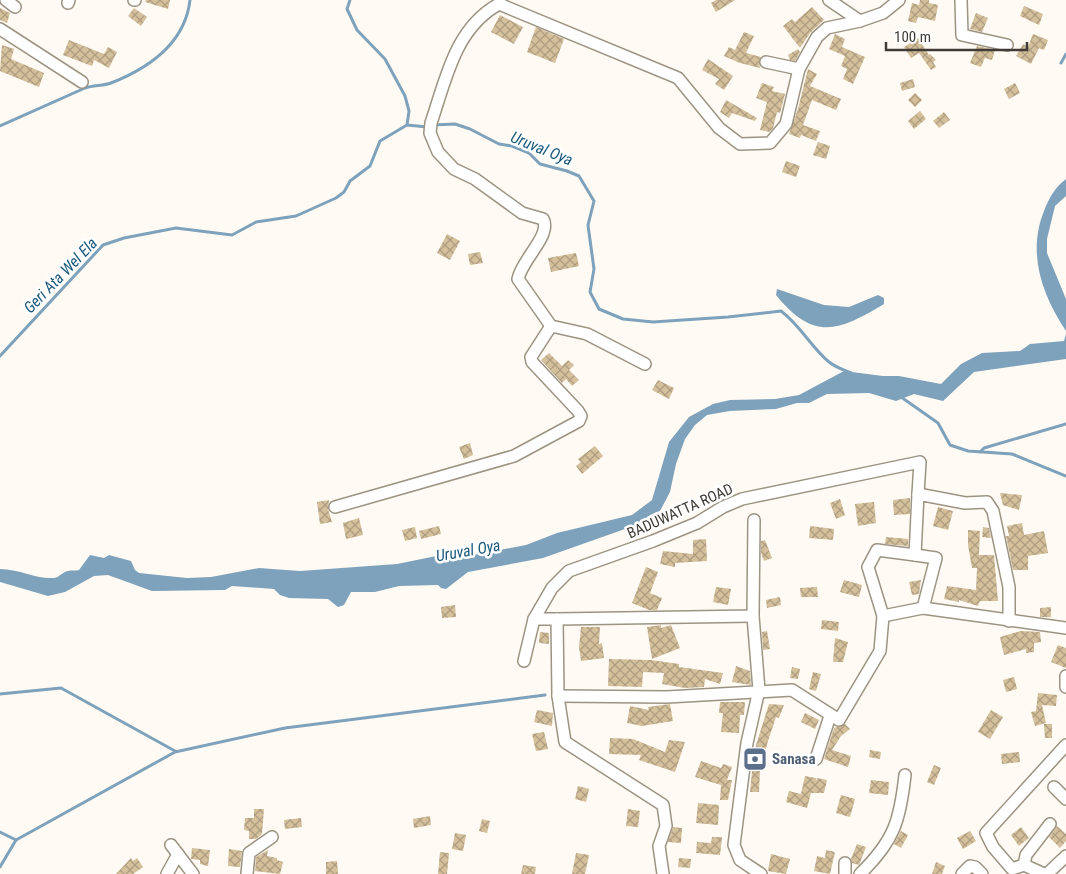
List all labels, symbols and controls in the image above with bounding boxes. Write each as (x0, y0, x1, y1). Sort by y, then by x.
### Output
scale bar (886, 20, 1027, 52)
text: 100 m (894, 28, 931, 46)
water label: Uruval Oya (508, 127, 576, 169)
water label: Geri Ata Wel Ela (20, 234, 101, 317)
street label: BADUWATTA ROAD (624, 480, 736, 542)
water label: Uruval Oya (434, 535, 502, 566)
bank icon: Sanasa (742, 746, 768, 772)
place label: Sanasa (772, 750, 816, 768)

